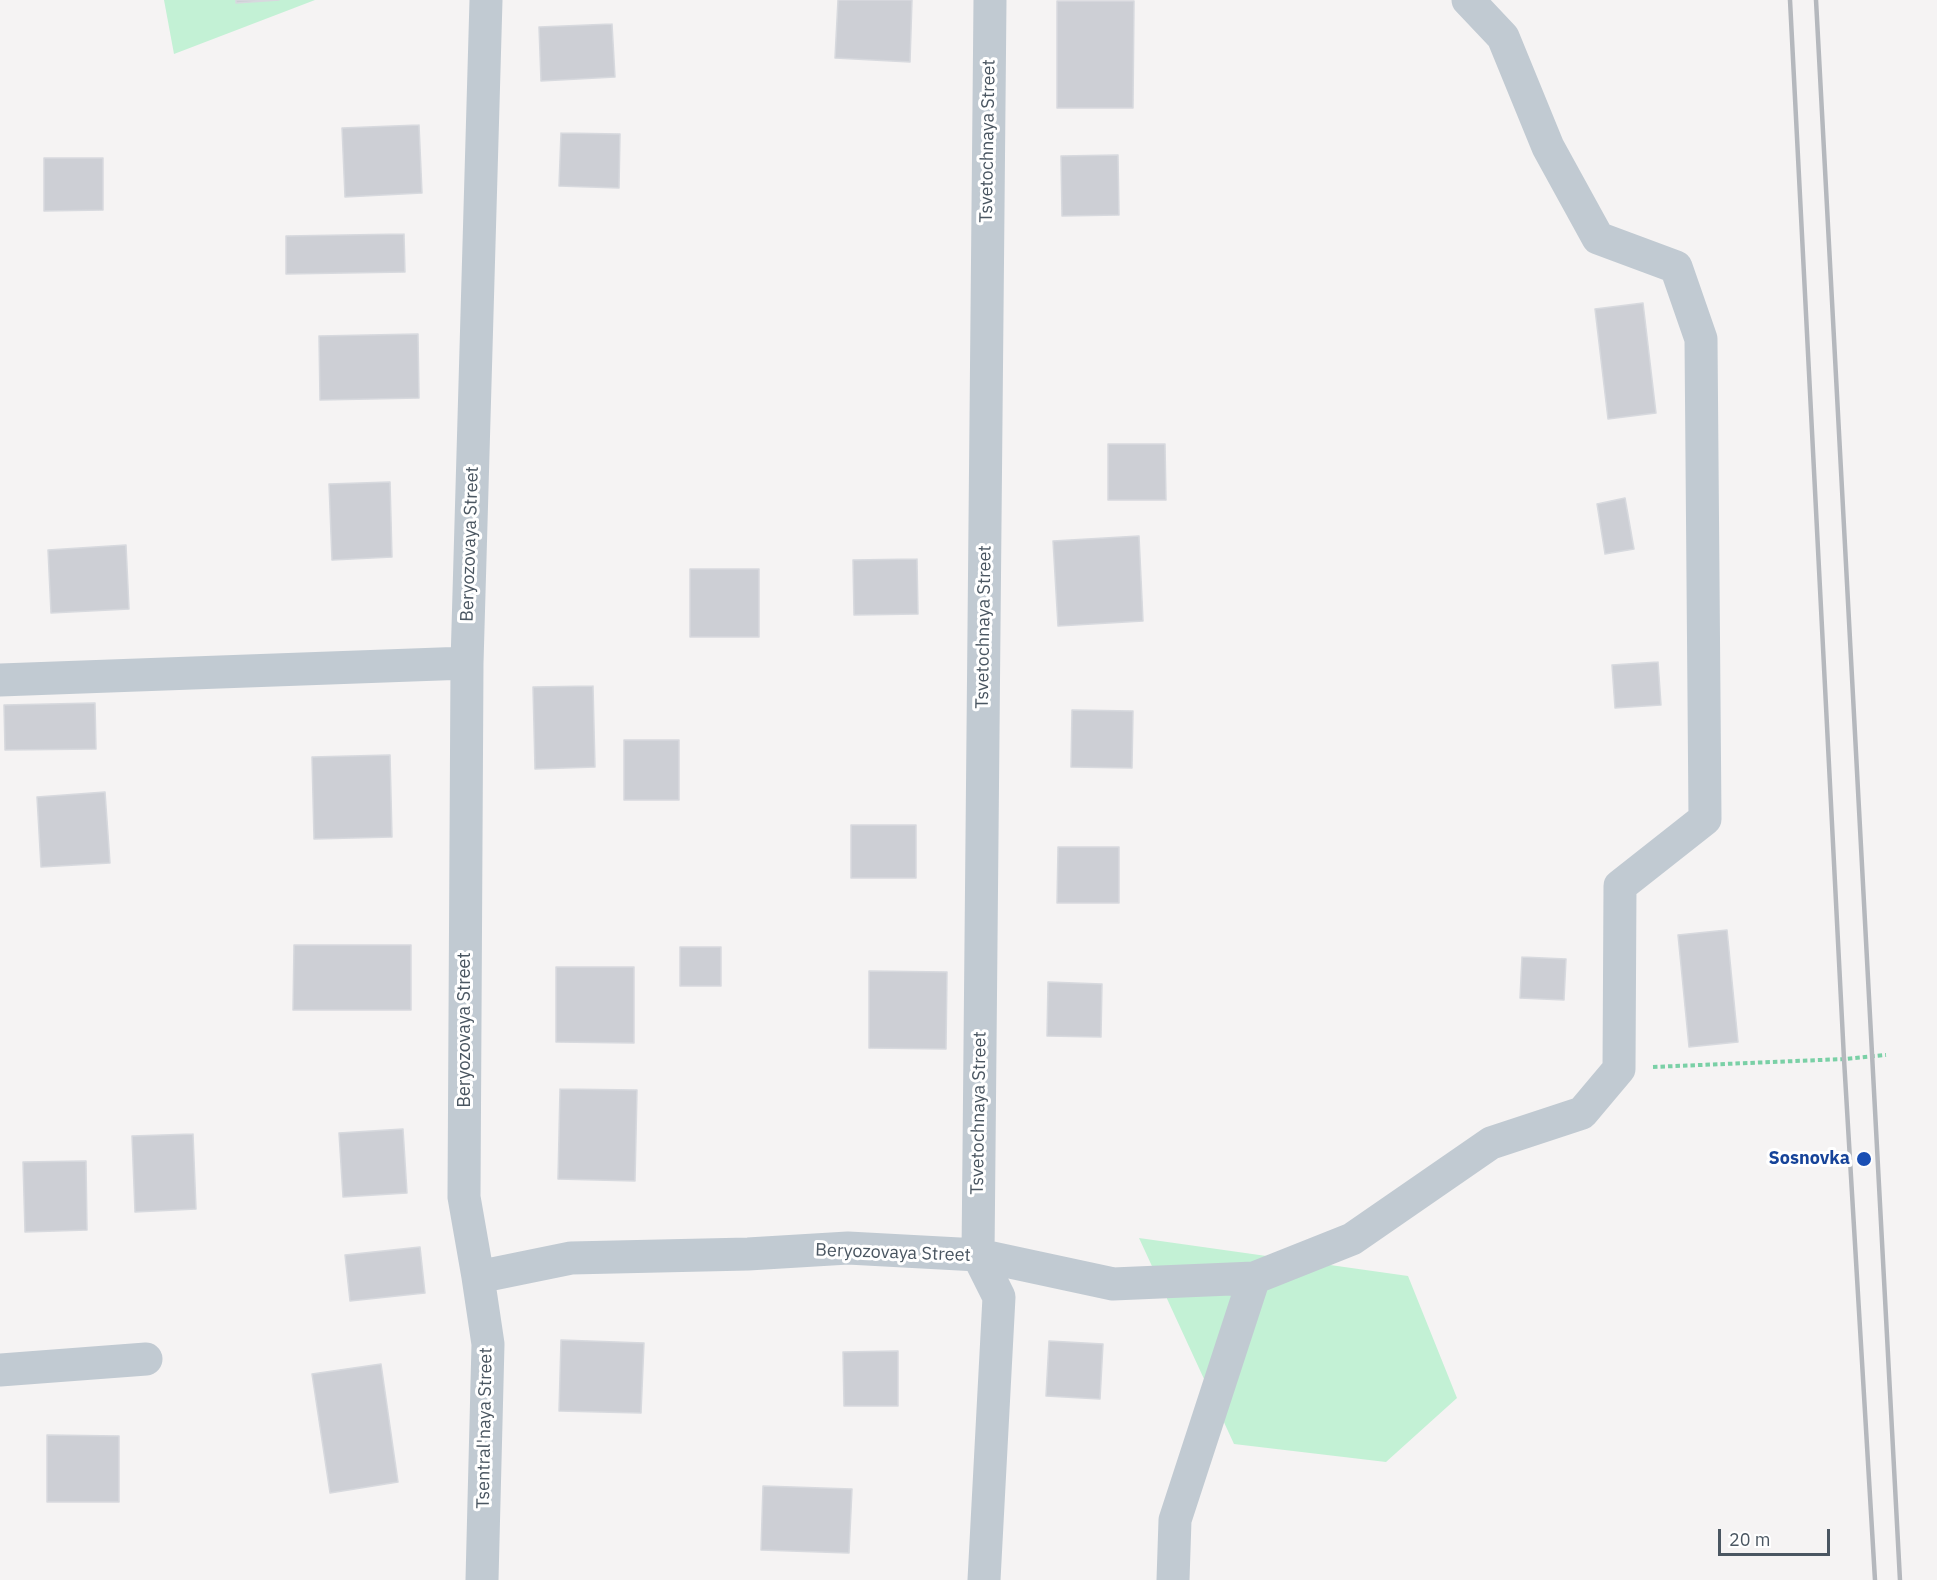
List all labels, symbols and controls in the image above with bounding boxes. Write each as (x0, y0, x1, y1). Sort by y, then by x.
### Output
street label: Tsvetochnaya Street (976, 59, 1000, 223)
street label: Beryozovaya Street (456, 466, 484, 622)
street label: Tsvetochnaya Street (972, 545, 996, 709)
street label: Beryozovaya Street (454, 952, 476, 1108)
street label: Tsvetochnaya Street (967, 1031, 991, 1195)
place label: Sosnovka (1768, 1148, 1850, 1170)
marker: Sosnovka (1855, 1150, 1873, 1168)
street label: Beryozovaya Street (815, 1239, 971, 1267)
street label: Tsentral'naya Street (473, 1347, 497, 1509)
scale bar (1721, 1517, 1834, 1555)
text: 20 m (1729, 1528, 1771, 1551)

